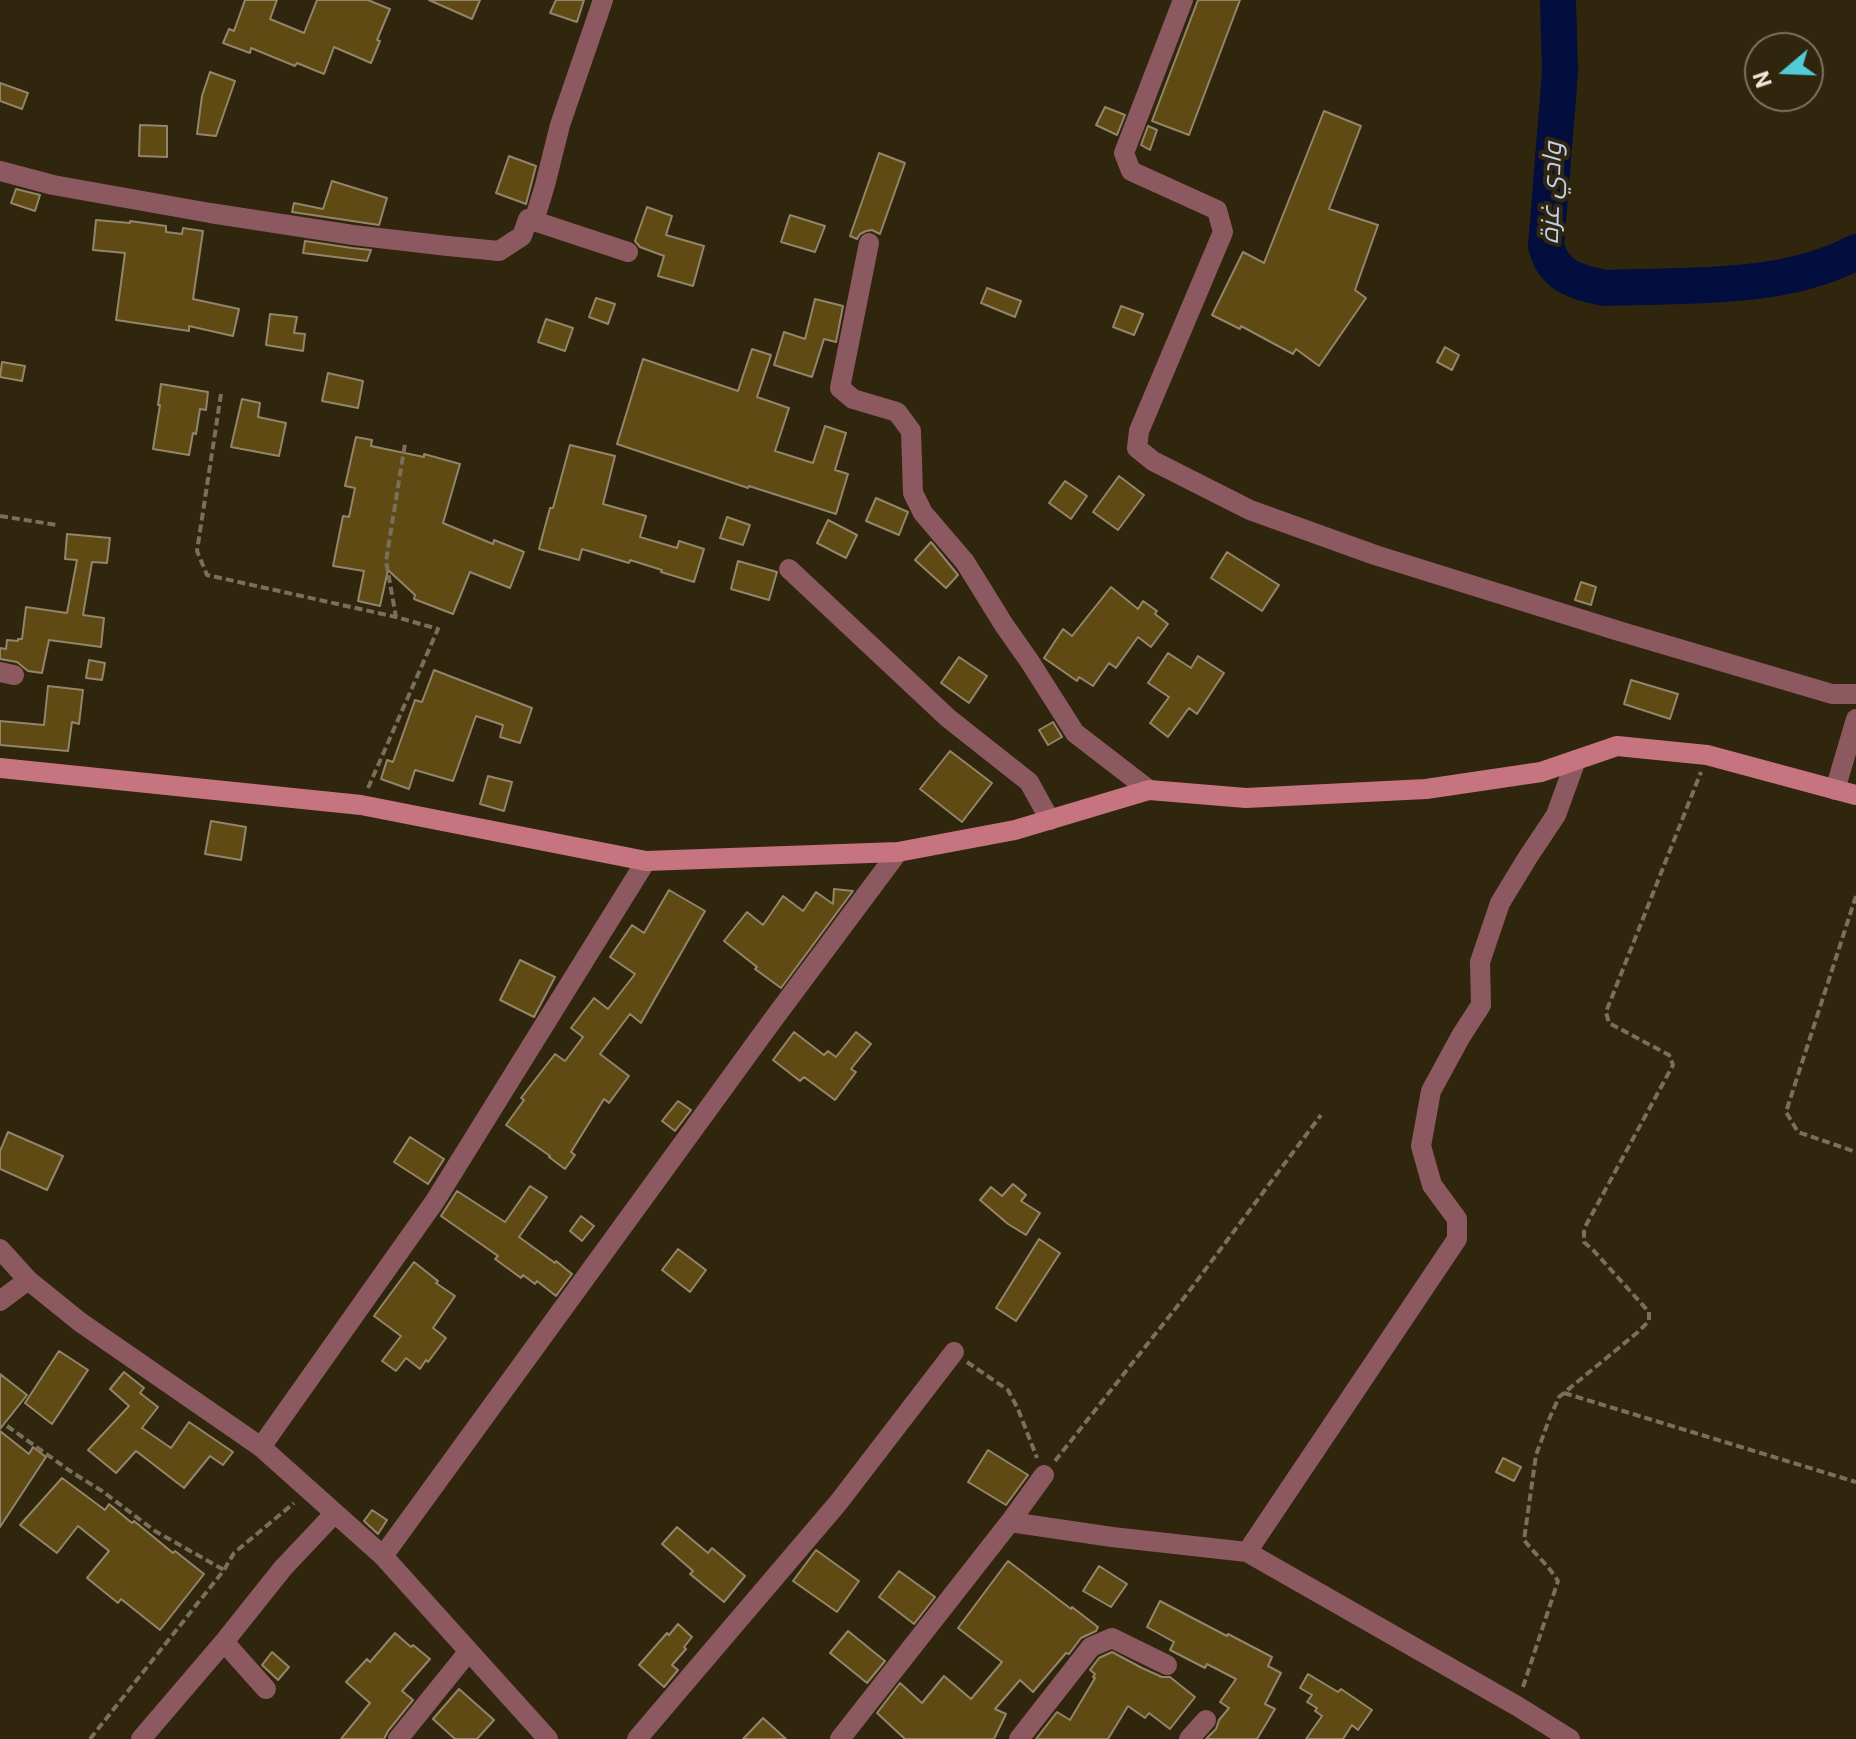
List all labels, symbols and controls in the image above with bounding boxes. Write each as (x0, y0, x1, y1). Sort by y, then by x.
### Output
north arrow (1744, 32, 1824, 112)
text: N (1748, 68, 1777, 91)
water label: وادي غزة (1536, 142, 1570, 244)

